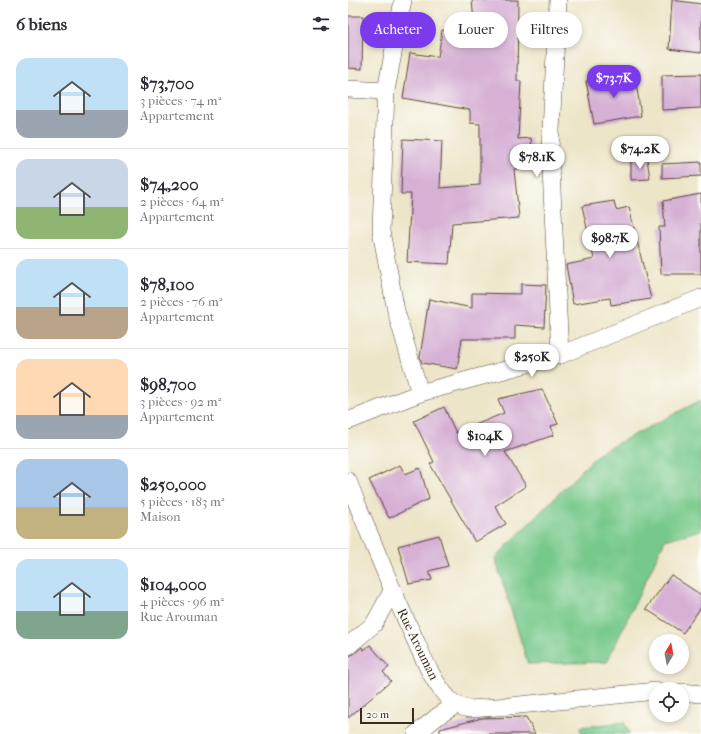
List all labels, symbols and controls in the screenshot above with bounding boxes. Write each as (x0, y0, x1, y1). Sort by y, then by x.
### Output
chip: Acheter (360, 12, 436, 48)
chip: Louer (444, 12, 508, 48)
chip: Filtres (516, 12, 582, 48)
icon: filters (310, 13, 332, 35)
text: 6 biens (16, 14, 67, 34)
pin: $73.7K (581, 65, 647, 99)
text: $73.7K (596, 70, 632, 85)
text: $73,700 (140, 73, 194, 93)
icon: home (48, 74, 96, 122)
text: 3 pièces · 74 m² (140, 93, 221, 108)
text: Appartement (140, 108, 215, 123)
pin: $74.2K (607, 136, 673, 170)
text: $74.2K (620, 141, 660, 156)
pin: $78.1K (504, 144, 570, 178)
text: $78.1K (519, 149, 555, 164)
text: $74,200 (140, 174, 199, 194)
icon: home (48, 175, 96, 223)
text: 2 pièces · 64 m² (140, 194, 224, 209)
text: Appartement (140, 209, 215, 224)
pin: $98.7K (577, 225, 643, 259)
text: $98.7K (591, 230, 629, 245)
text: $78,100 (140, 274, 194, 294)
icon: home (48, 275, 96, 323)
text: 2 pièces · 76 m² (140, 294, 222, 309)
text: Appartement (140, 309, 215, 324)
pin: $250K (504, 344, 560, 378)
text: $250K (514, 349, 550, 364)
text: $98,700 (140, 374, 196, 394)
icon: home (48, 375, 96, 423)
text: 3 pièces · 92 m² (140, 394, 221, 409)
text: Appartement (140, 409, 215, 424)
pin: $104K (457, 423, 513, 457)
text: $104K (467, 428, 503, 443)
text: $250,000 (140, 474, 206, 494)
icon: home (48, 475, 96, 523)
text: 5 pièces · 183 m² (140, 494, 225, 509)
text: Maison (140, 509, 181, 524)
text: $104,000 (140, 574, 207, 594)
icon: home (48, 575, 96, 623)
text: 4 pièces · 96 m² (140, 594, 224, 609)
street label: Rue Arouman (394, 606, 442, 683)
text: Rue Arouman (140, 609, 218, 624)
north arrow (649, 634, 689, 674)
map controls (649, 634, 689, 722)
button: locate (649, 682, 689, 722)
scale bar (360, 706, 414, 725)
text: 20 m (366, 708, 389, 721)

